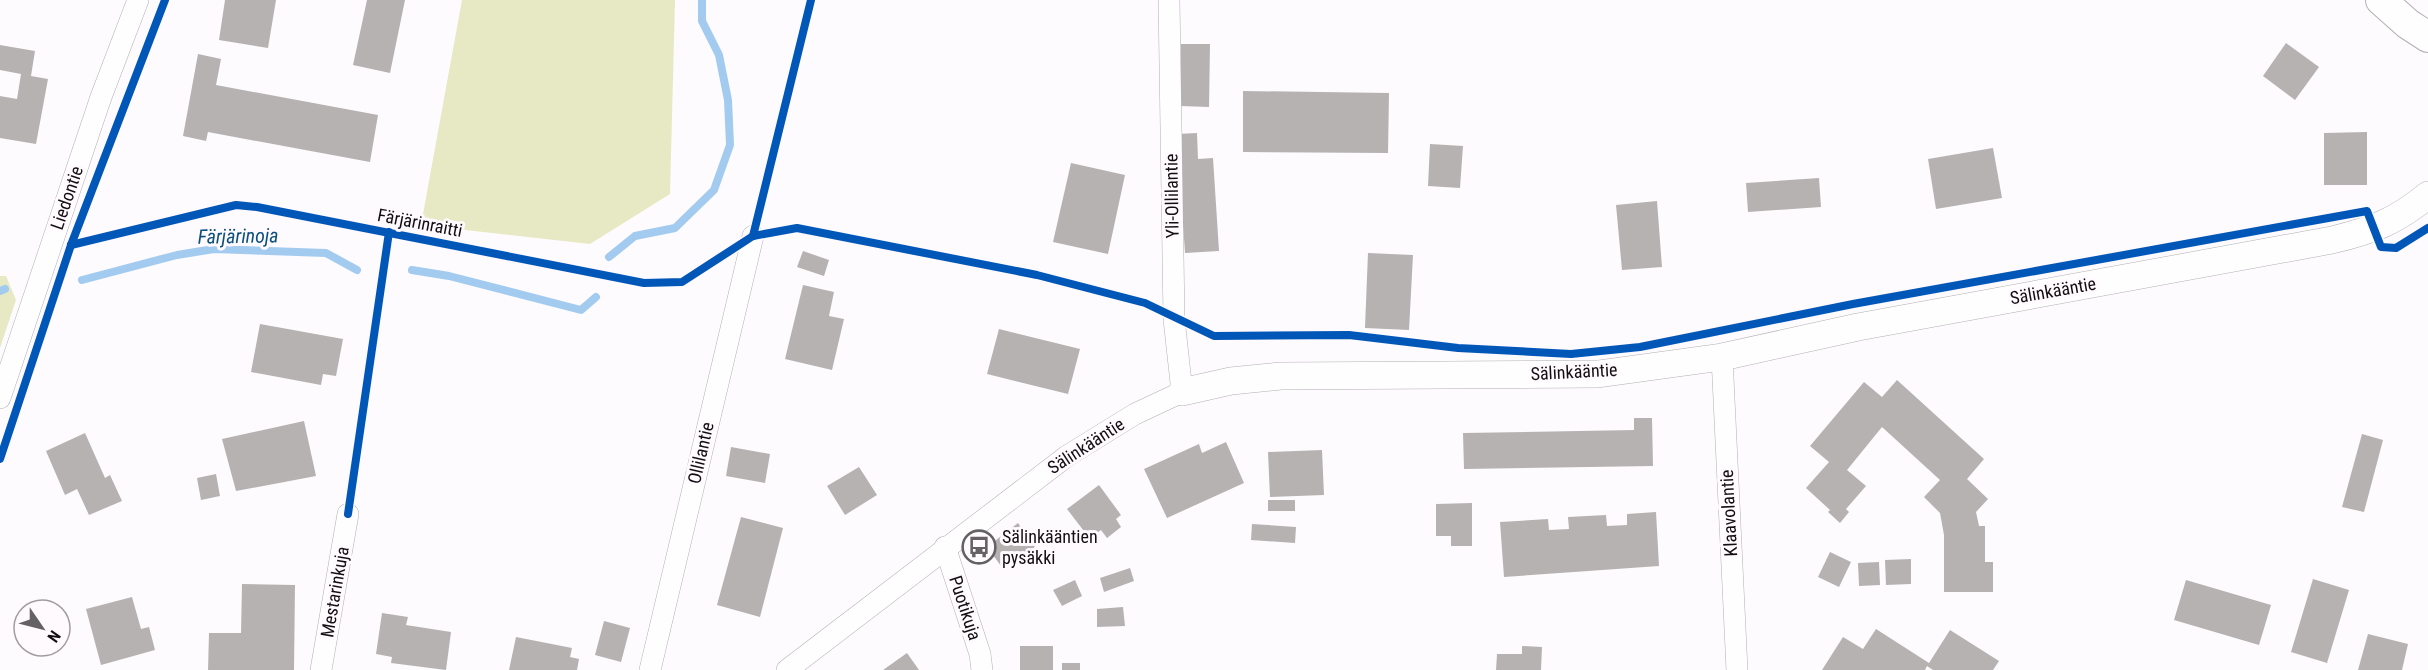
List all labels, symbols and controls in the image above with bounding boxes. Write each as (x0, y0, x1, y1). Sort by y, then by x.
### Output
street label: Yli-Ollilantie (1160, 153, 1183, 239)
street label: Liedontie (46, 163, 87, 232)
street label: Färjärinraitti (376, 204, 464, 241)
water label: Färjärinoja (197, 223, 279, 249)
street label: Sälinkääntie (2008, 273, 2098, 308)
street label: Sälinkääntie (1530, 359, 1618, 384)
street label: Sälinkääntie (1044, 413, 1128, 478)
street label: Ollilantie (683, 420, 718, 486)
street label: Klaavolantie (1716, 469, 1741, 557)
place label: Sälinkääntien pysäkki (1002, 526, 1098, 568)
bus stop icon: Sälinkääntien pysäkki (961, 529, 997, 565)
street label: Mestarinkuja (316, 545, 353, 639)
street label: Puotikuja (945, 573, 986, 643)
north arrow (12, 598, 72, 658)
text: N (43, 627, 64, 646)

